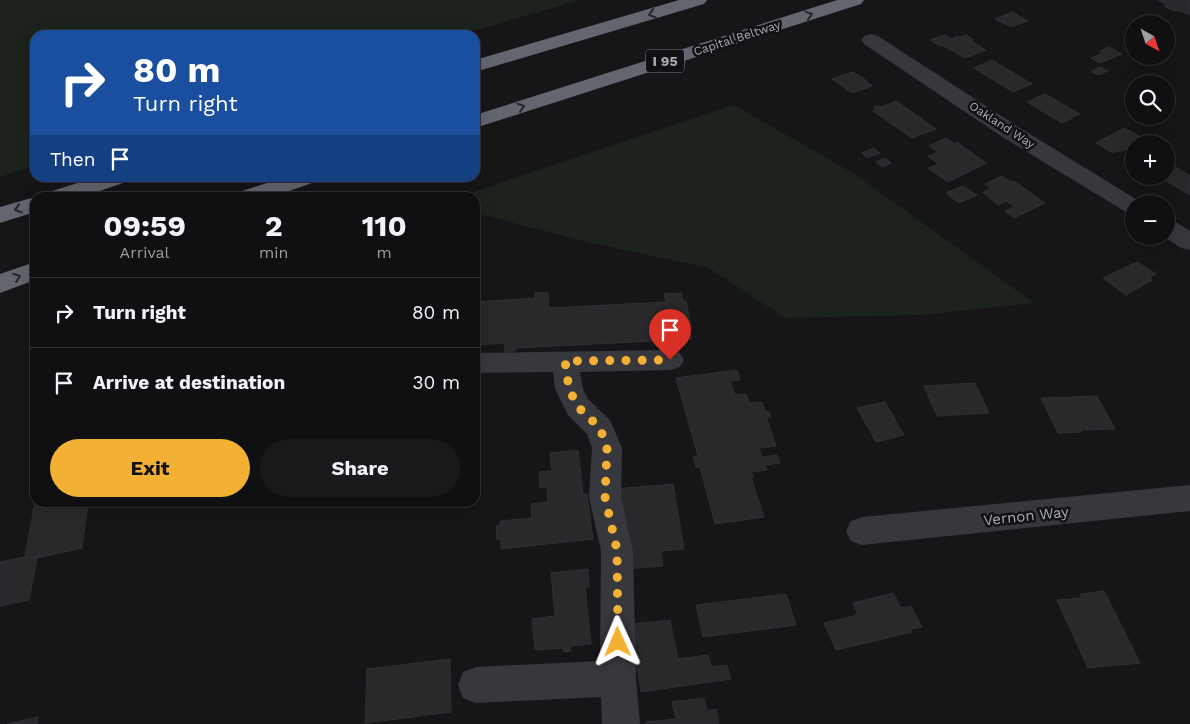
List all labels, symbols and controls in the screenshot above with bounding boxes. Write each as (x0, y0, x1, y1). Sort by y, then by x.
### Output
one-way arrow (648, 8, 656, 18)
one-way arrow (805, 10, 813, 20)
north arrow (1125, 15, 1175, 65)
map controls (1125, 15, 1175, 245)
street label: Capital Beltway (692, 17, 783, 59)
text: 80 m (133, 49, 220, 91)
road number: I 95 (646, 49, 684, 72)
icon: right (50, 50, 115, 115)
button: search (1125, 75, 1175, 125)
text: Turn right (133, 91, 238, 116)
street label: Oakland Way (967, 99, 1038, 152)
one-way arrow (517, 103, 525, 113)
button: + (1125, 135, 1175, 185)
icon: arrive (106, 145, 134, 173)
text: Then (50, 148, 96, 171)
button: − (1125, 195, 1175, 245)
one-way arrow (14, 204, 22, 214)
text: 09:59 (103, 208, 186, 243)
text: 2 (265, 208, 283, 243)
text: 110 (362, 208, 407, 243)
text: Arrival (120, 243, 170, 262)
text: min (259, 243, 289, 262)
text: m (377, 243, 392, 262)
one-way arrow (13, 273, 21, 283)
icon: right (50, 299, 78, 327)
text: Turn right (93, 301, 186, 324)
text: 80 m (412, 301, 460, 324)
pin (649, 309, 691, 360)
icon: arrive (656, 316, 684, 344)
icon: arrive (50, 369, 78, 397)
text: Arrive at destination (93, 371, 285, 394)
text: 30 m (413, 371, 460, 394)
button: Exit (50, 439, 250, 497)
button: Share (260, 439, 460, 497)
street label: Vernon Way (982, 503, 1070, 529)
position arrow (591, 615, 643, 667)

